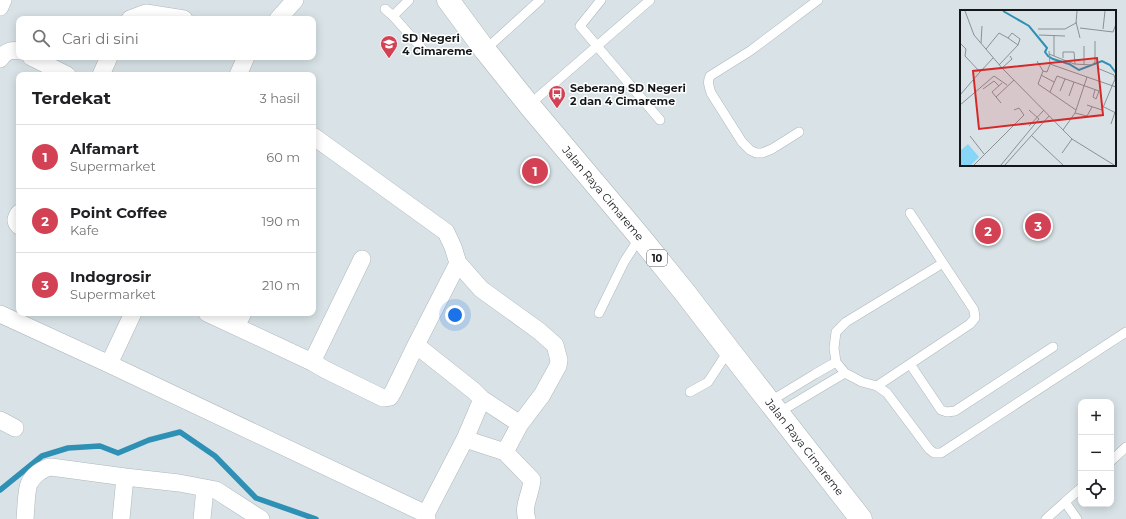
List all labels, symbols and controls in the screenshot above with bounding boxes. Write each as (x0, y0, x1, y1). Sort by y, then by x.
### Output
inset map (960, 10, 1116, 166)
search box (16, 16, 316, 60)
icon: search (30, 27, 52, 49)
text: Cari di sini (62, 29, 139, 48)
place label: SD Negeri 4 Cimareme (402, 31, 472, 58)
school or university icon: SD Negeri 4 Cimareme (379, 34, 399, 59)
place label: Seberang SD Negeri 2 dan 4 Cimareme (570, 81, 686, 108)
bus stop icon: Seberang SD Negeri 2 dan 4 Cimareme (547, 84, 567, 109)
text: Terdekat (32, 88, 111, 108)
text: 3 hasil (259, 90, 300, 106)
text: Alfamart (70, 139, 139, 158)
street label: Jalan Raya Cimareme (559, 142, 647, 244)
text: 1 (42, 149, 48, 165)
text: 60 m (266, 149, 300, 165)
pin: 1 (522, 156, 548, 186)
text: Supermarket (70, 158, 156, 174)
text: Point Coffee (70, 203, 167, 222)
pin: 3 (1025, 211, 1051, 241)
text: 2 (41, 213, 49, 229)
text: 190 m (262, 213, 300, 229)
pin: 2 (975, 216, 1001, 246)
text: Kafe (70, 222, 99, 238)
road number: 10 (647, 250, 667, 266)
text: Indogrosir (70, 267, 151, 286)
text: 3 (41, 277, 49, 293)
text: 210 m (262, 277, 300, 293)
text: Supermarket (70, 286, 156, 302)
your location (445, 305, 465, 325)
street label: Jalan Raya Cimareme (762, 395, 847, 499)
map controls (1078, 399, 1114, 507)
button: + (1078, 399, 1114, 435)
button: − (1078, 435, 1114, 471)
button: locate (1078, 471, 1114, 507)

